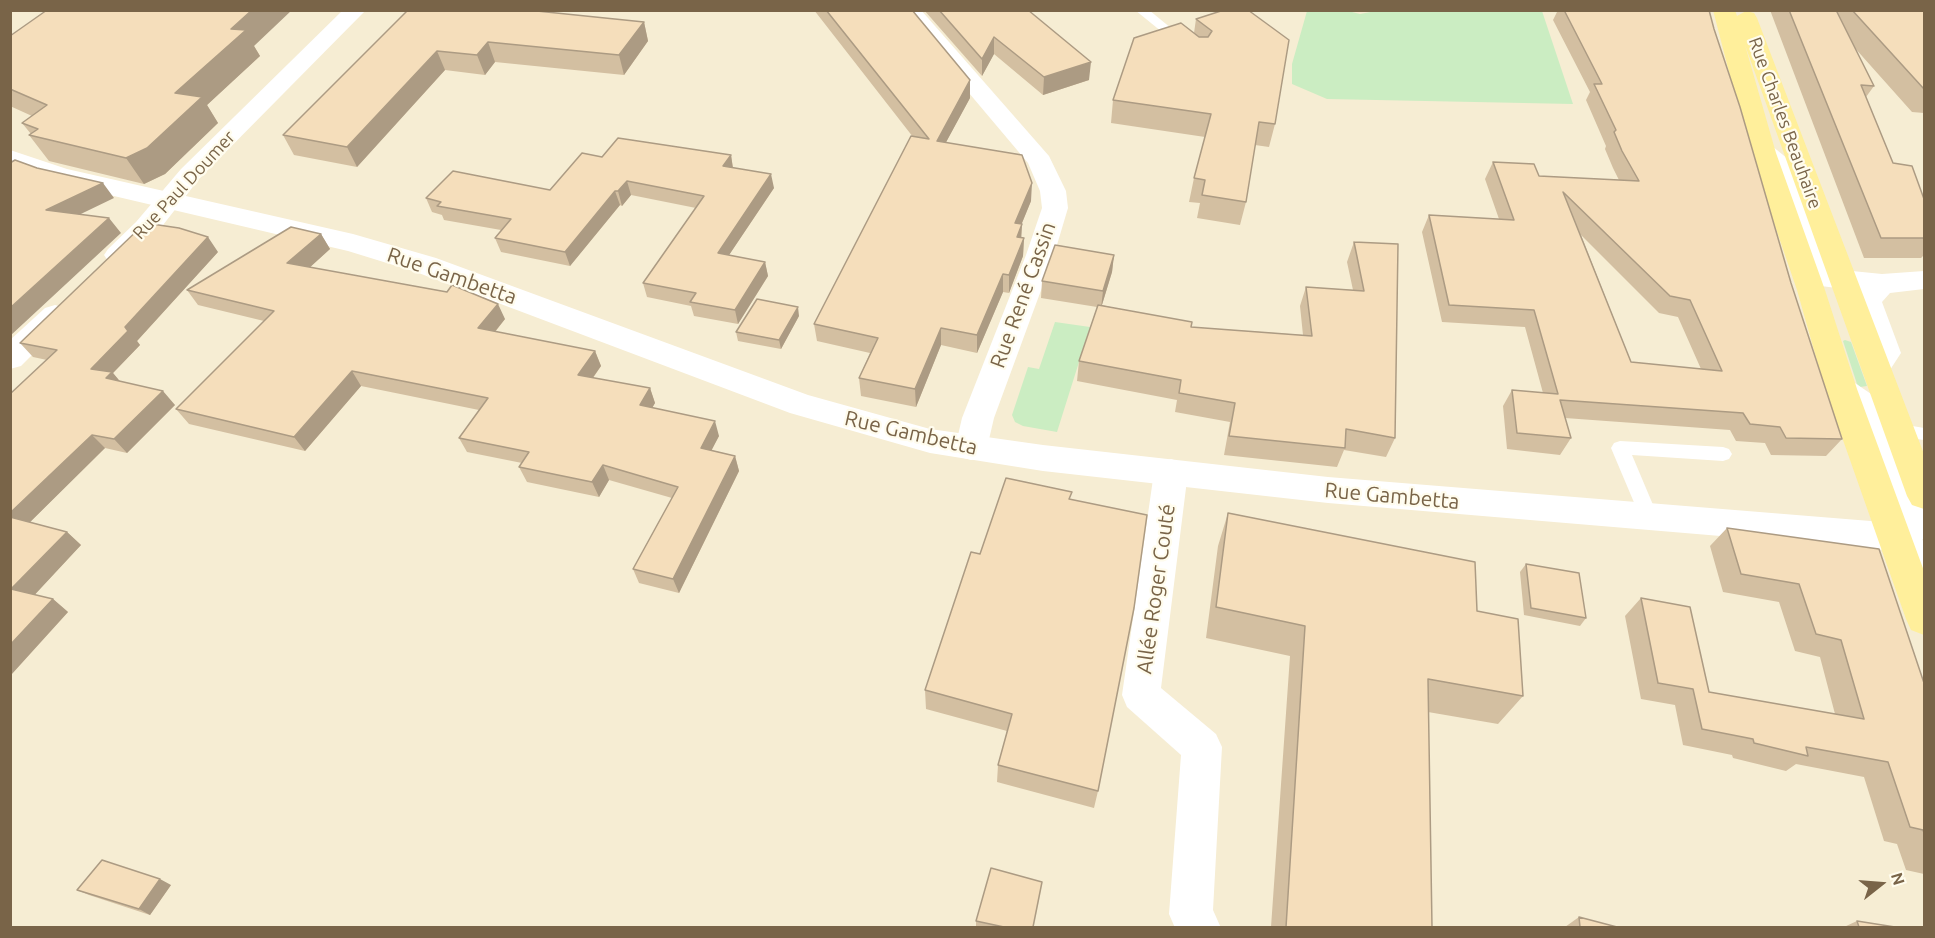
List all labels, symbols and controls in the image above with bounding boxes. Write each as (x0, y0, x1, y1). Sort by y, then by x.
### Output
street label: Rue Charles Beauhaire (1744, 34, 1826, 212)
street label: Rue Paul Doumer (128, 126, 240, 244)
street label: Rue René Cassin (985, 219, 1061, 371)
street label: Rue Gambetta (384, 242, 520, 310)
street label: Rue Gambetta (842, 405, 980, 461)
street label: Rue Gambetta (1323, 478, 1461, 514)
street label: Allée Roger Couté (1132, 502, 1180, 676)
north arrow (1851, 854, 1911, 914)
text: N (1888, 870, 1909, 887)

